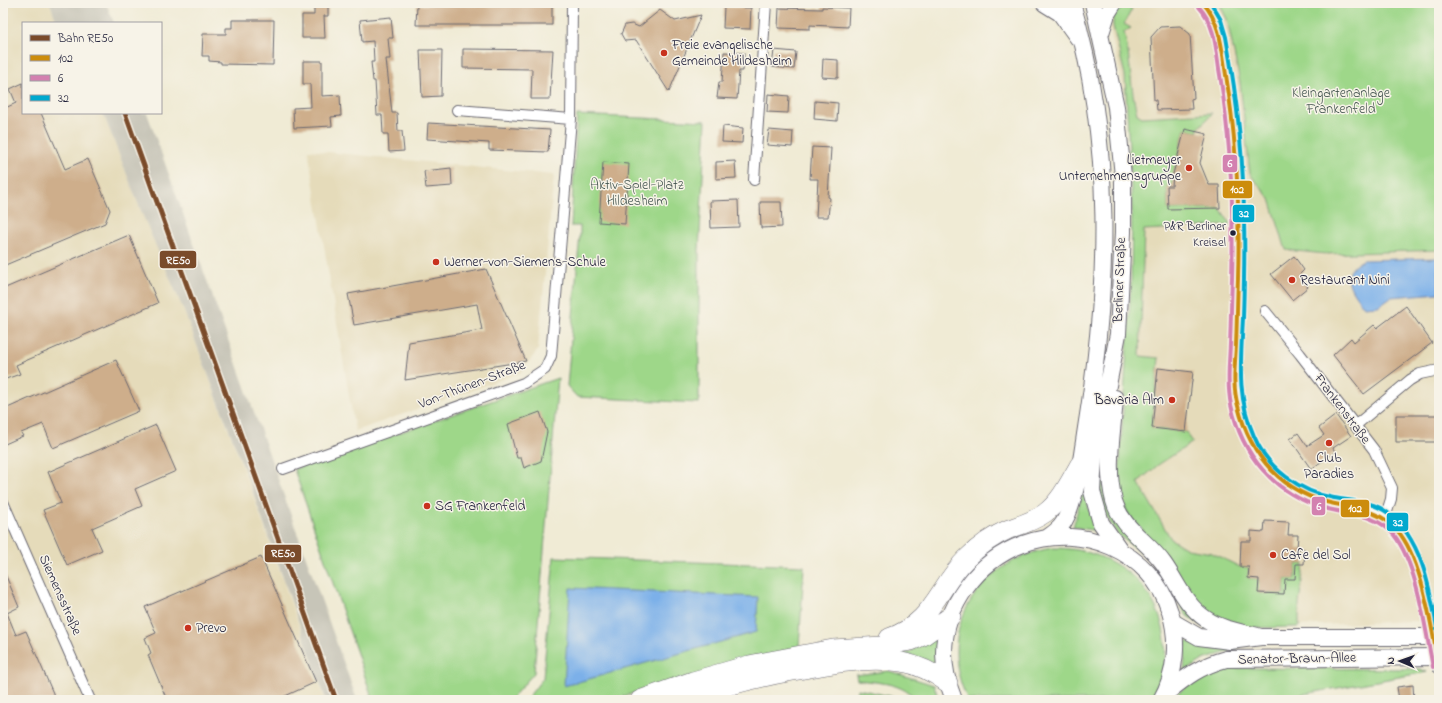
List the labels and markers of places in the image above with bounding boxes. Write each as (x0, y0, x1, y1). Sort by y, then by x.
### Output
place label: Freie evangelische Gemeinde Hildesheim (671, 35, 792, 72)
marker: Freie evangelische Gemeinde Hildesheim (659, 48, 669, 58)
place label: Lietmeyer Unternehmensgruppe (1059, 150, 1182, 188)
marker: Lietmeyer Unternehmensgruppe (1184, 163, 1194, 173)
place label: P&R Berliner Kreisel (1163, 217, 1227, 252)
marker: P&R Berliner Kreisel (1228, 228, 1238, 238)
place label: Werner-von-Siemens-Schule (444, 252, 606, 273)
marker: Werner-von-Siemens-Schule (431, 257, 441, 267)
place label: Restaurant Nini (1300, 270, 1390, 291)
marker: Restaurant Nini (1287, 275, 1297, 285)
place label: Bavaria Alm (1093, 390, 1164, 411)
marker: Bavaria Alm (1167, 395, 1177, 405)
marker: Club Paradies (1324, 438, 1334, 448)
place label: Club Paradies (1304, 448, 1354, 485)
place label: SG Frankenfeld (435, 496, 525, 517)
marker: SG Frankenfeld (422, 501, 432, 511)
place label: Cafe del Sol (1281, 545, 1351, 566)
marker: Cafe del Sol (1268, 550, 1278, 560)
place label: Prevo (196, 618, 227, 639)
marker: Prevo (183, 623, 193, 633)

